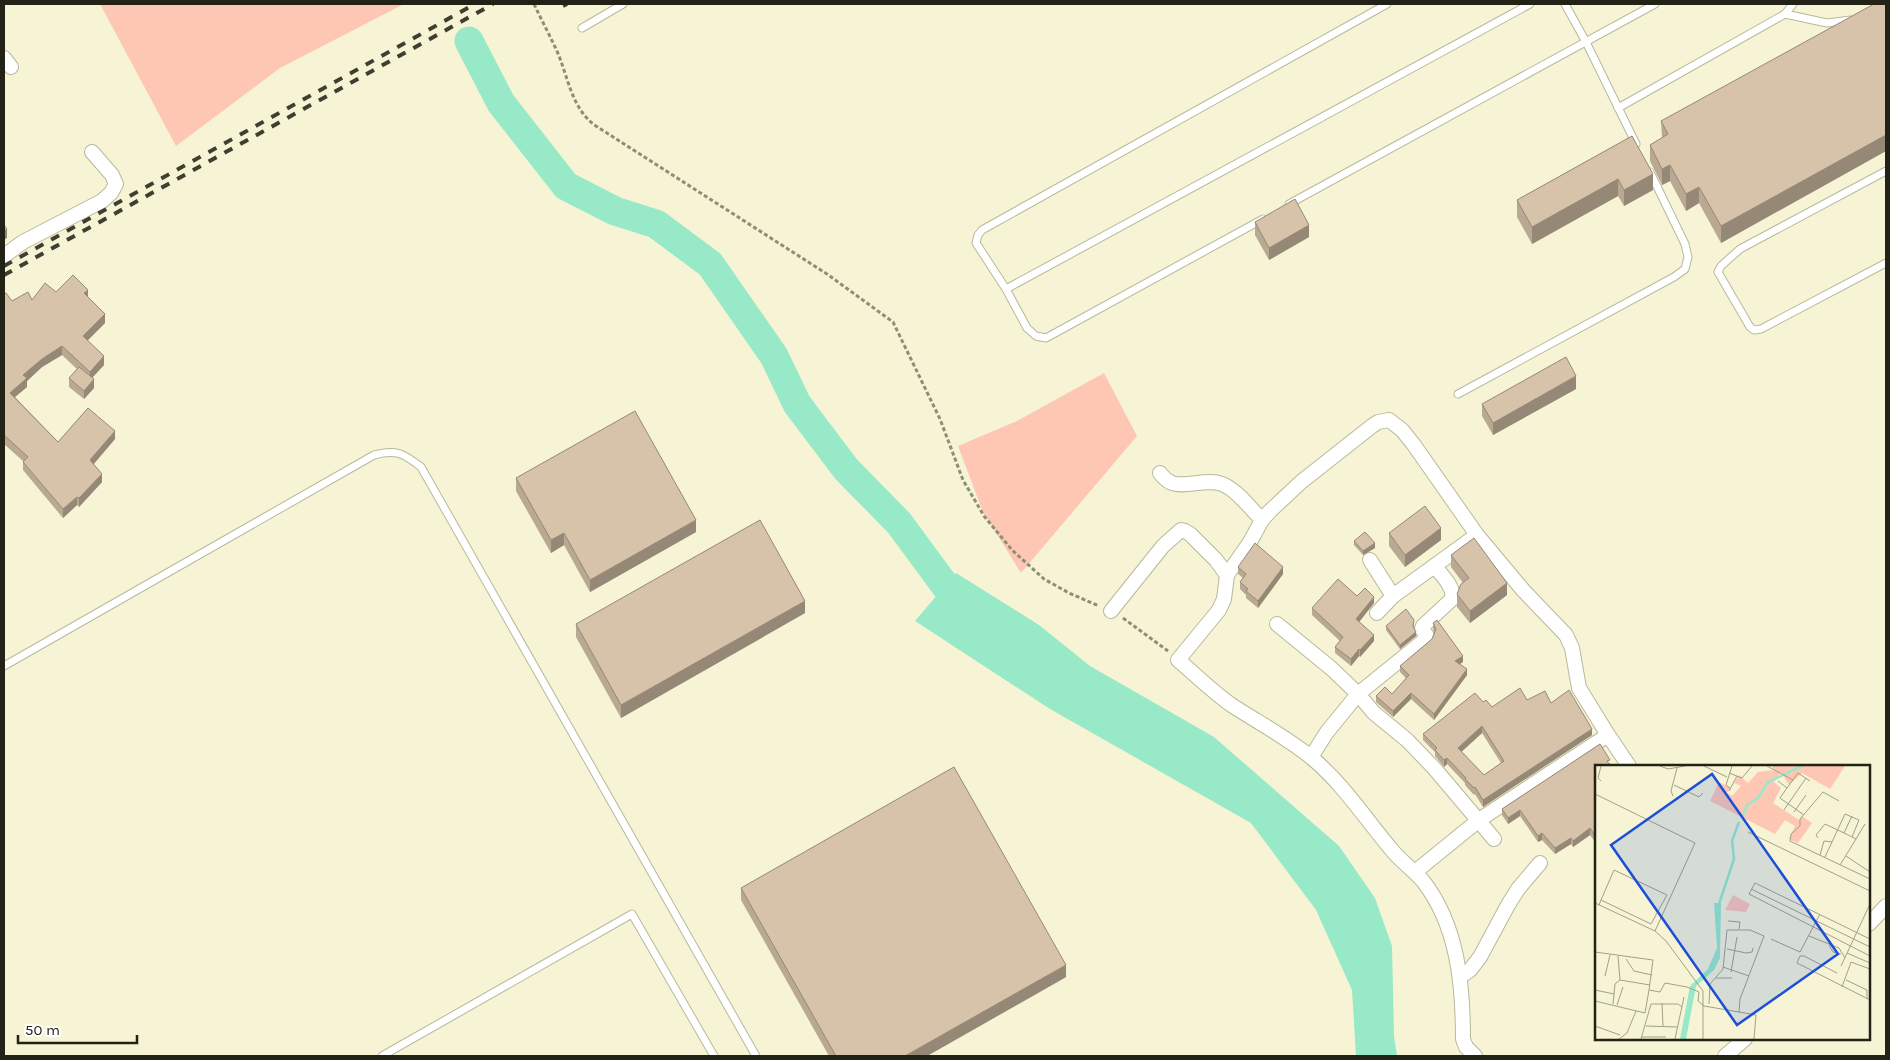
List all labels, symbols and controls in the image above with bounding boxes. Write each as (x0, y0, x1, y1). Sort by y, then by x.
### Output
inset map (1595, 765, 1870, 1040)
scale bar (18, 1012, 136, 1044)
text: 50 m (25, 1021, 60, 1039)

